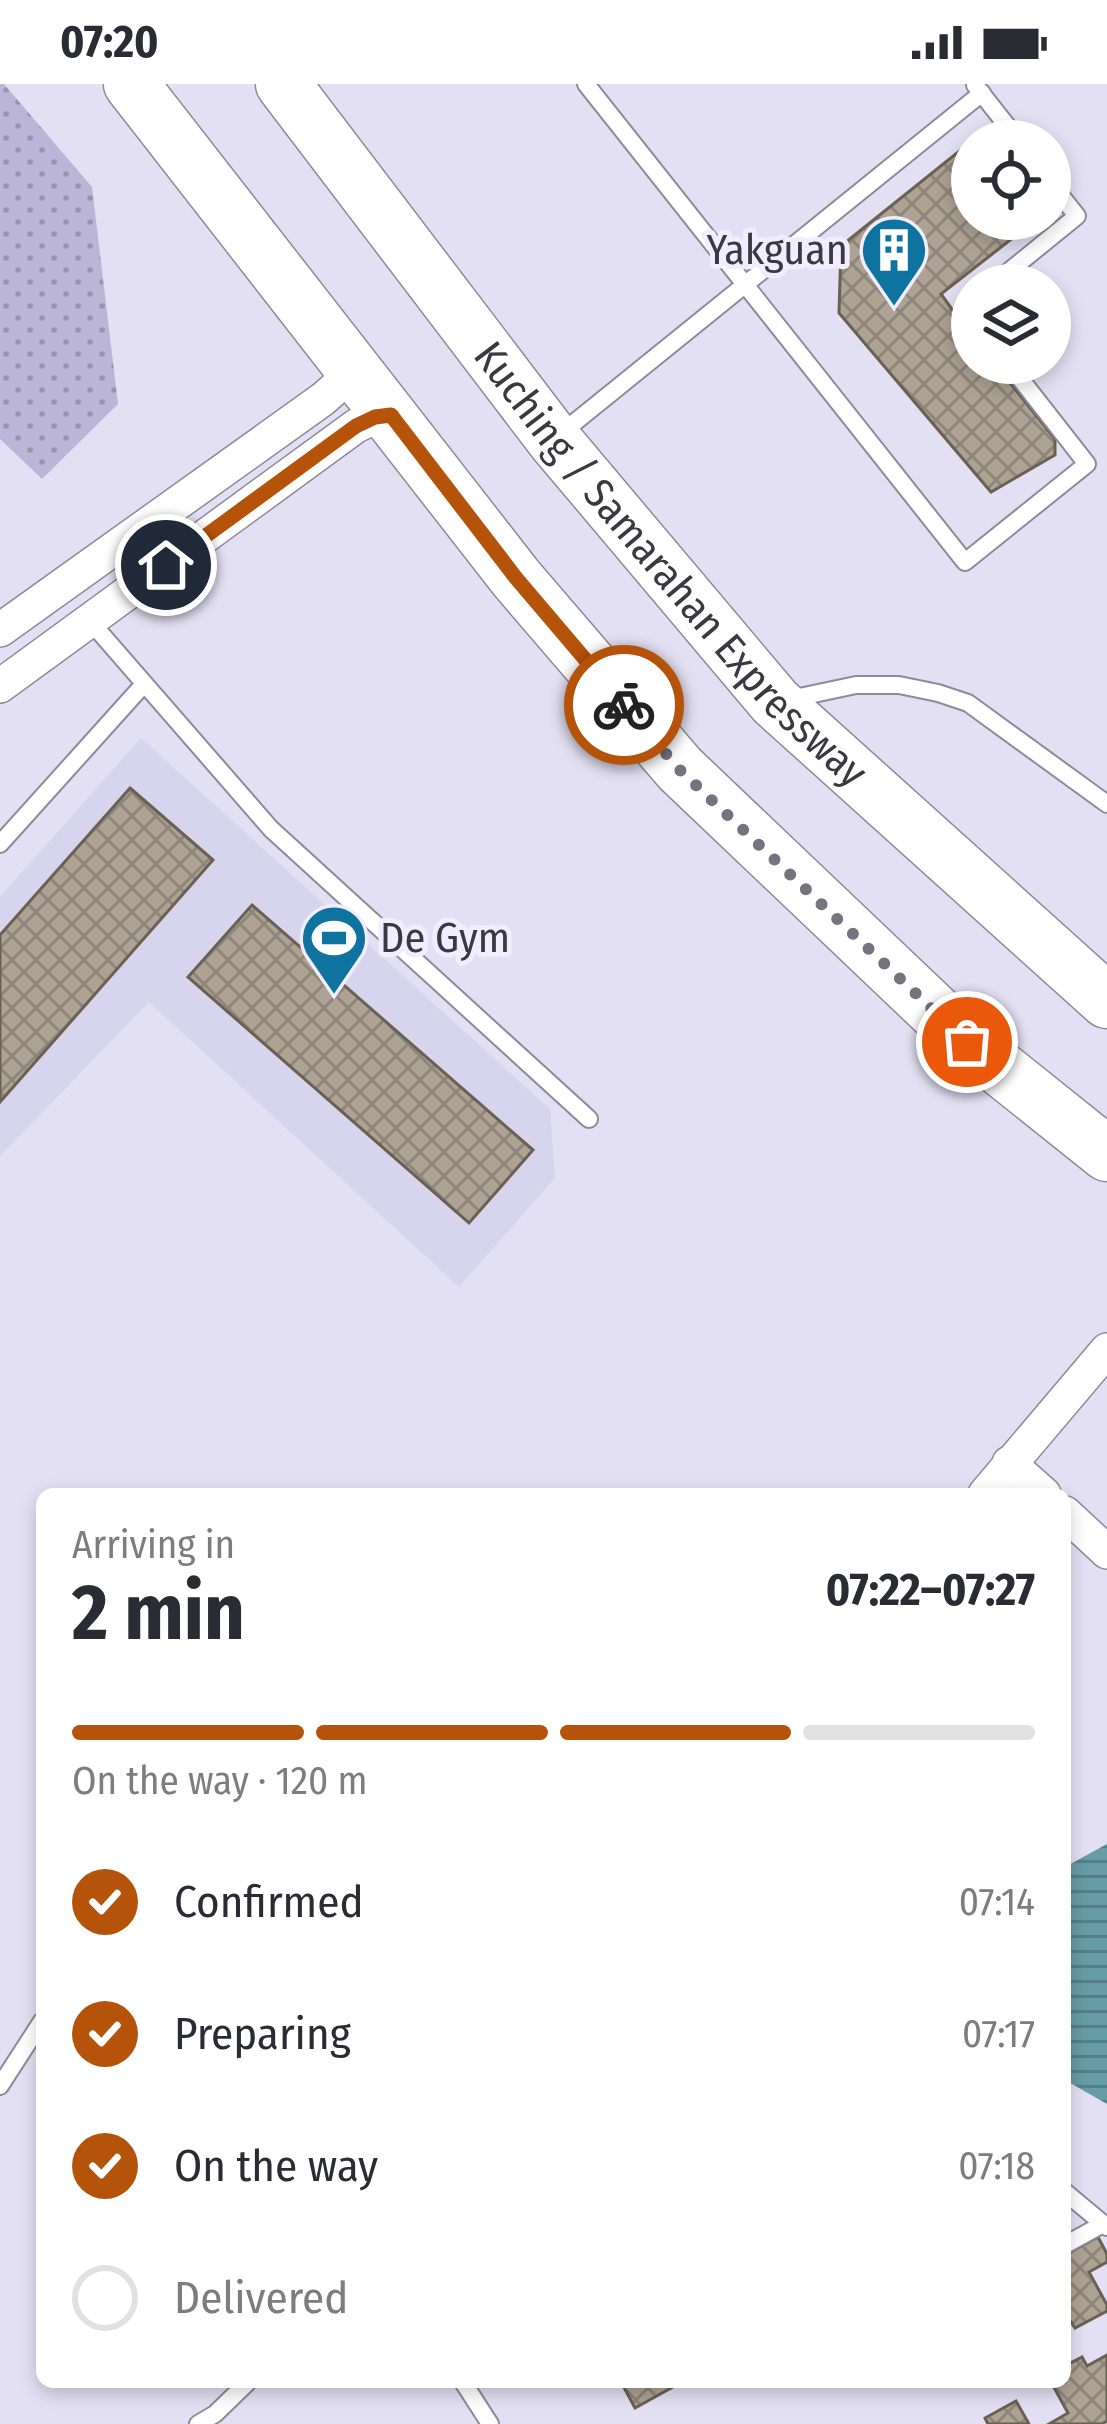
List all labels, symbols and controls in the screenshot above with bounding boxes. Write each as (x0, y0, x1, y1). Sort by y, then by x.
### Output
text: 07:20 (60, 15, 159, 69)
map controls (951, 120, 1071, 384)
button: locate (951, 120, 1071, 240)
building icon: Yakguan (859, 215, 929, 309)
place label: Yakguan (707, 225, 848, 275)
button: layers (951, 264, 1071, 384)
street label: Kuching / Samarahan Expressway (463, 332, 877, 798)
pin (115, 514, 217, 616)
icon: home (133, 532, 199, 598)
courier (564, 645, 684, 765)
icon: bike (591, 672, 657, 738)
sports icon: De Gym (299, 903, 369, 997)
place label: De Gym (380, 913, 510, 963)
pin (916, 991, 1018, 1093)
icon: bag (934, 1009, 1000, 1075)
text: Arriving in (72, 1522, 235, 1568)
text: 07:22–07:27 (826, 1563, 1035, 1617)
text: 2 min (72, 1566, 245, 1660)
text: On the way · 120 m (72, 1758, 367, 1804)
icon: check (72, 1869, 138, 1935)
text: Confirmed (174, 1875, 364, 1929)
text: 07:14 (959, 1879, 1035, 1925)
icon: check (72, 2001, 138, 2067)
text: Preparing (174, 2007, 351, 2061)
text: 07:17 (962, 2011, 1035, 2057)
icon: check (72, 2133, 138, 2199)
text: On the way (174, 2139, 378, 2193)
text: 07:18 (958, 2143, 1035, 2189)
text: Delivered (174, 2271, 348, 2325)

